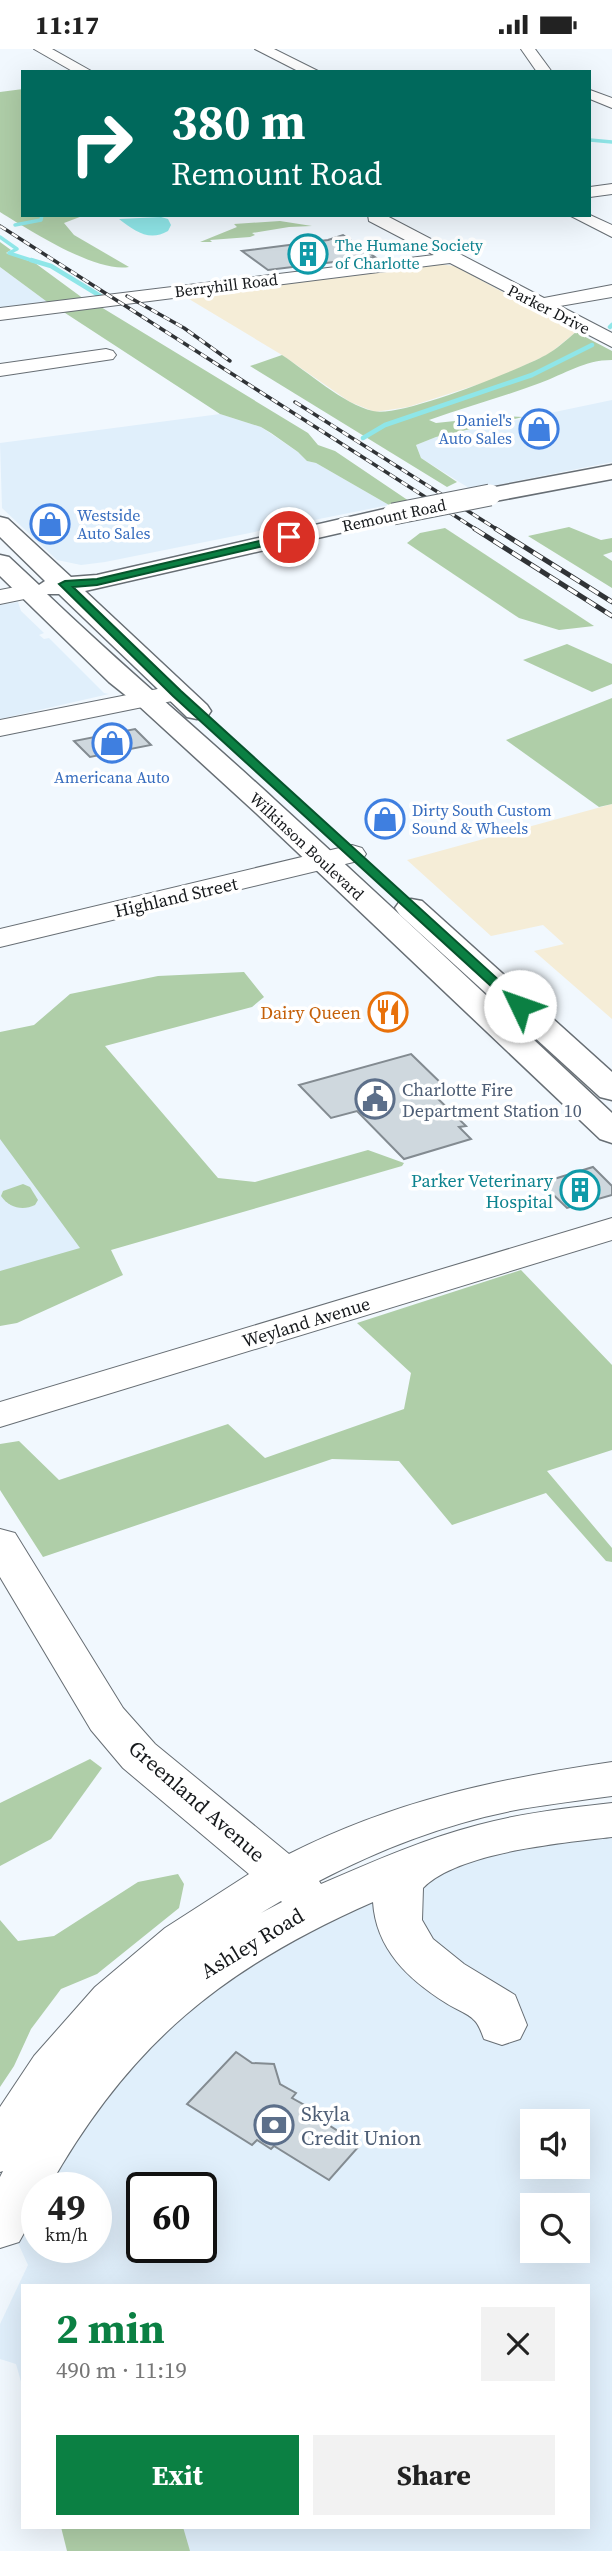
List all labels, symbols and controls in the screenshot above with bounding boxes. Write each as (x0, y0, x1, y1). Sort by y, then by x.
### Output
text: 11:17 (35, 7, 99, 43)
text: 380 m (171, 88, 306, 155)
icon: right (56, 98, 147, 189)
text: Remount Road (171, 152, 382, 196)
building icon: The Humane Society of Charlotte (287, 233, 329, 275)
place label: The Humane Society of Charlotte (335, 234, 484, 274)
street label: Berryhill Road (173, 268, 279, 302)
street label: Parker Drive (504, 279, 594, 339)
shop icon: Daniel's Auto Sales (518, 408, 560, 450)
place label: Daniel's Auto Sales (438, 409, 512, 449)
street label: Remount Road (340, 493, 448, 537)
shop icon: Westside Auto Sales (29, 503, 71, 545)
place label: Westside Auto Sales (77, 504, 151, 544)
pin (259, 507, 319, 567)
icon: arrive (270, 518, 308, 556)
shop icon: Americana Auto (91, 722, 133, 764)
place label: Americana Auto (54, 766, 170, 788)
street label: Wilkinson Boulevard (245, 787, 369, 905)
shop icon: Dirty South Custom Sound & Wheels (364, 798, 406, 840)
place label: Dirty South Custom Sound & Wheels (412, 799, 552, 839)
street label: Highland Street (112, 871, 240, 923)
position arrow (483, 969, 557, 1043)
restaurant icon: Dairy Queen (367, 991, 409, 1033)
place label: Dairy Queen (260, 1000, 361, 1025)
place label: Charlotte Fire Department Station 10 (402, 1077, 582, 1123)
public building icon: Charlotte Fire Department Station 10 (354, 1078, 396, 1120)
place label: Parker Veterinary Hospital (411, 1168, 554, 1214)
building icon: Parker Veterinary Hospital (559, 1169, 601, 1211)
street label: Weyland Avenue (239, 1291, 373, 1353)
street label: Greenland Avenue (122, 1734, 272, 1868)
street label: Ashley Road (195, 1901, 309, 1985)
place label: Skyla Credit Union (301, 2099, 422, 2152)
bank icon: Skyla Credit Union (253, 2104, 295, 2146)
map controls (520, 2109, 590, 2263)
button: sound (520, 2109, 590, 2179)
speed limit sign: 60 (126, 2172, 217, 2263)
text: 49 (48, 2184, 85, 2232)
button: search (520, 2193, 590, 2263)
text: km/h (45, 2222, 88, 2247)
text: 2 min (56, 2299, 165, 2357)
button: close (481, 2307, 555, 2381)
text: 490 m · 11:19 (56, 2354, 187, 2386)
button: Exit (56, 2435, 299, 2515)
button: Share (313, 2435, 555, 2515)

